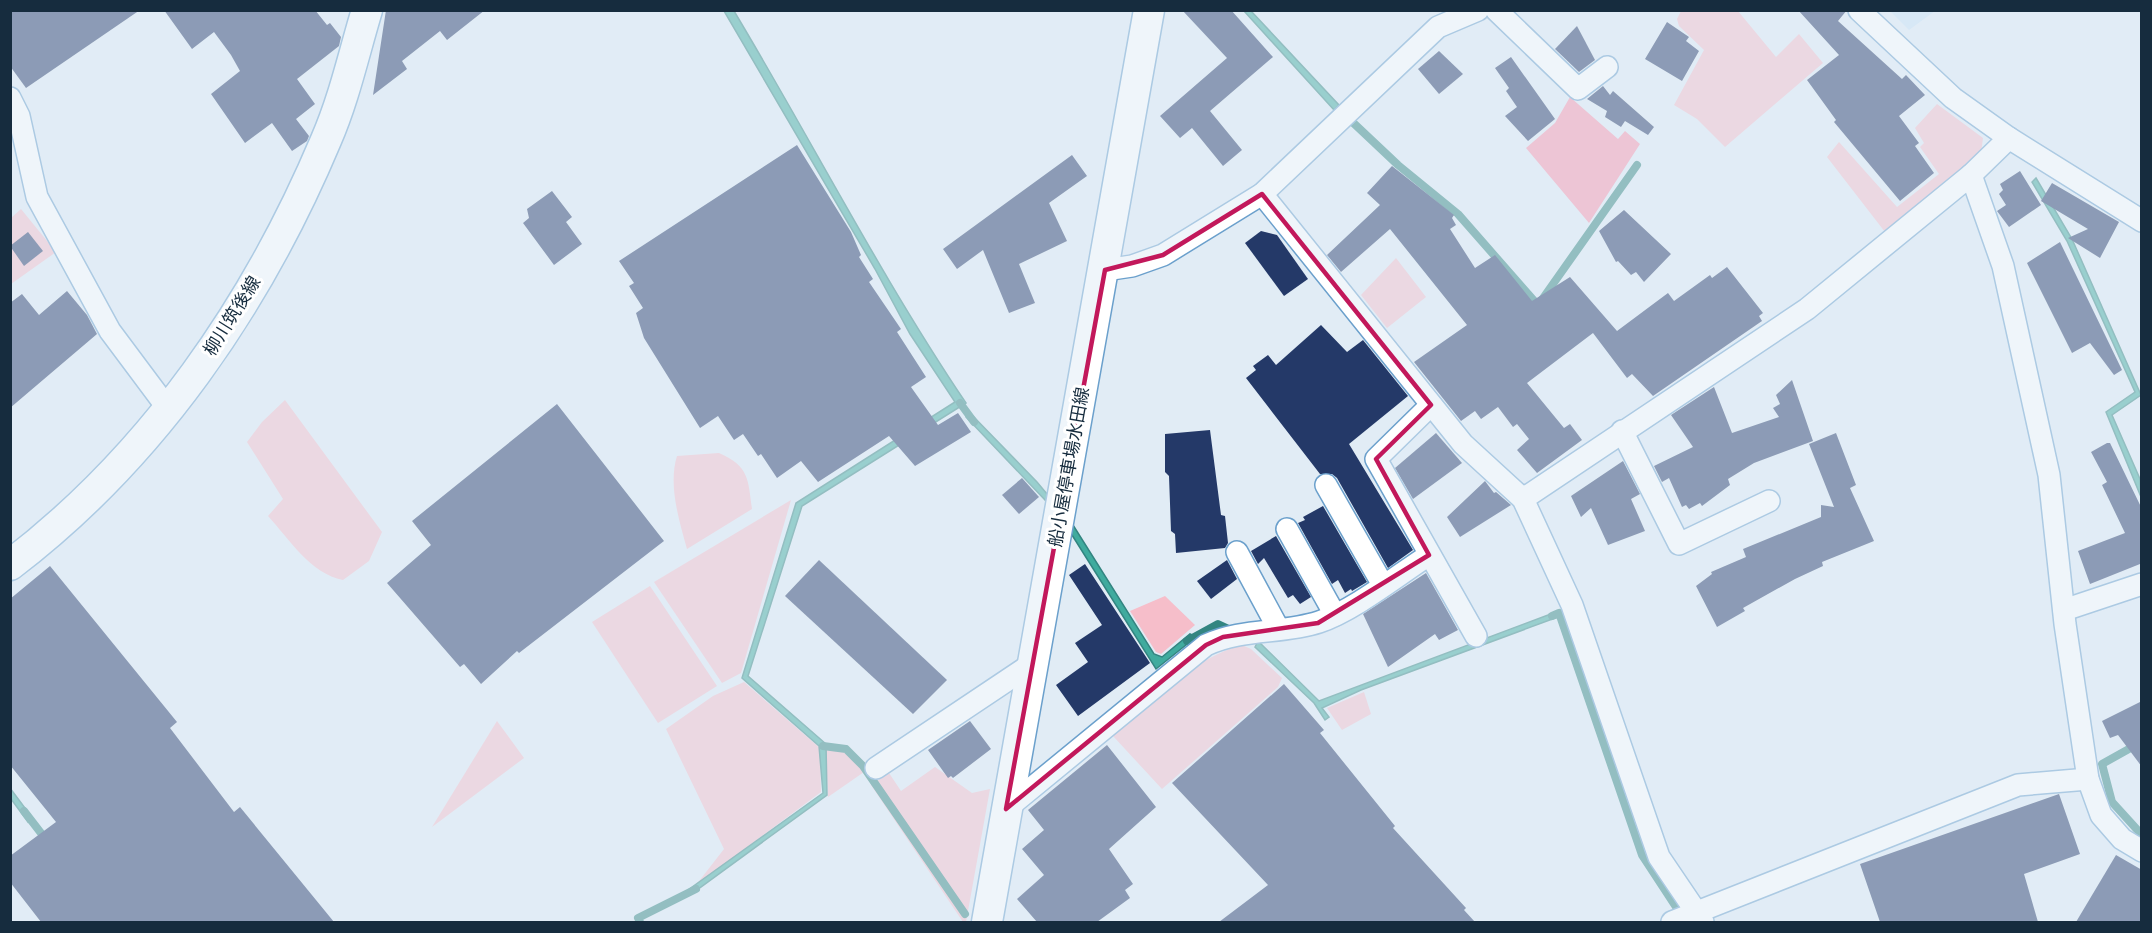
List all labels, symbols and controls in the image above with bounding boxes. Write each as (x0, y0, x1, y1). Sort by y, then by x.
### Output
street label: 柳川筑後線 (199, 272, 264, 359)
street label: 船小屋停車場水田線 (1044, 385, 1093, 549)

